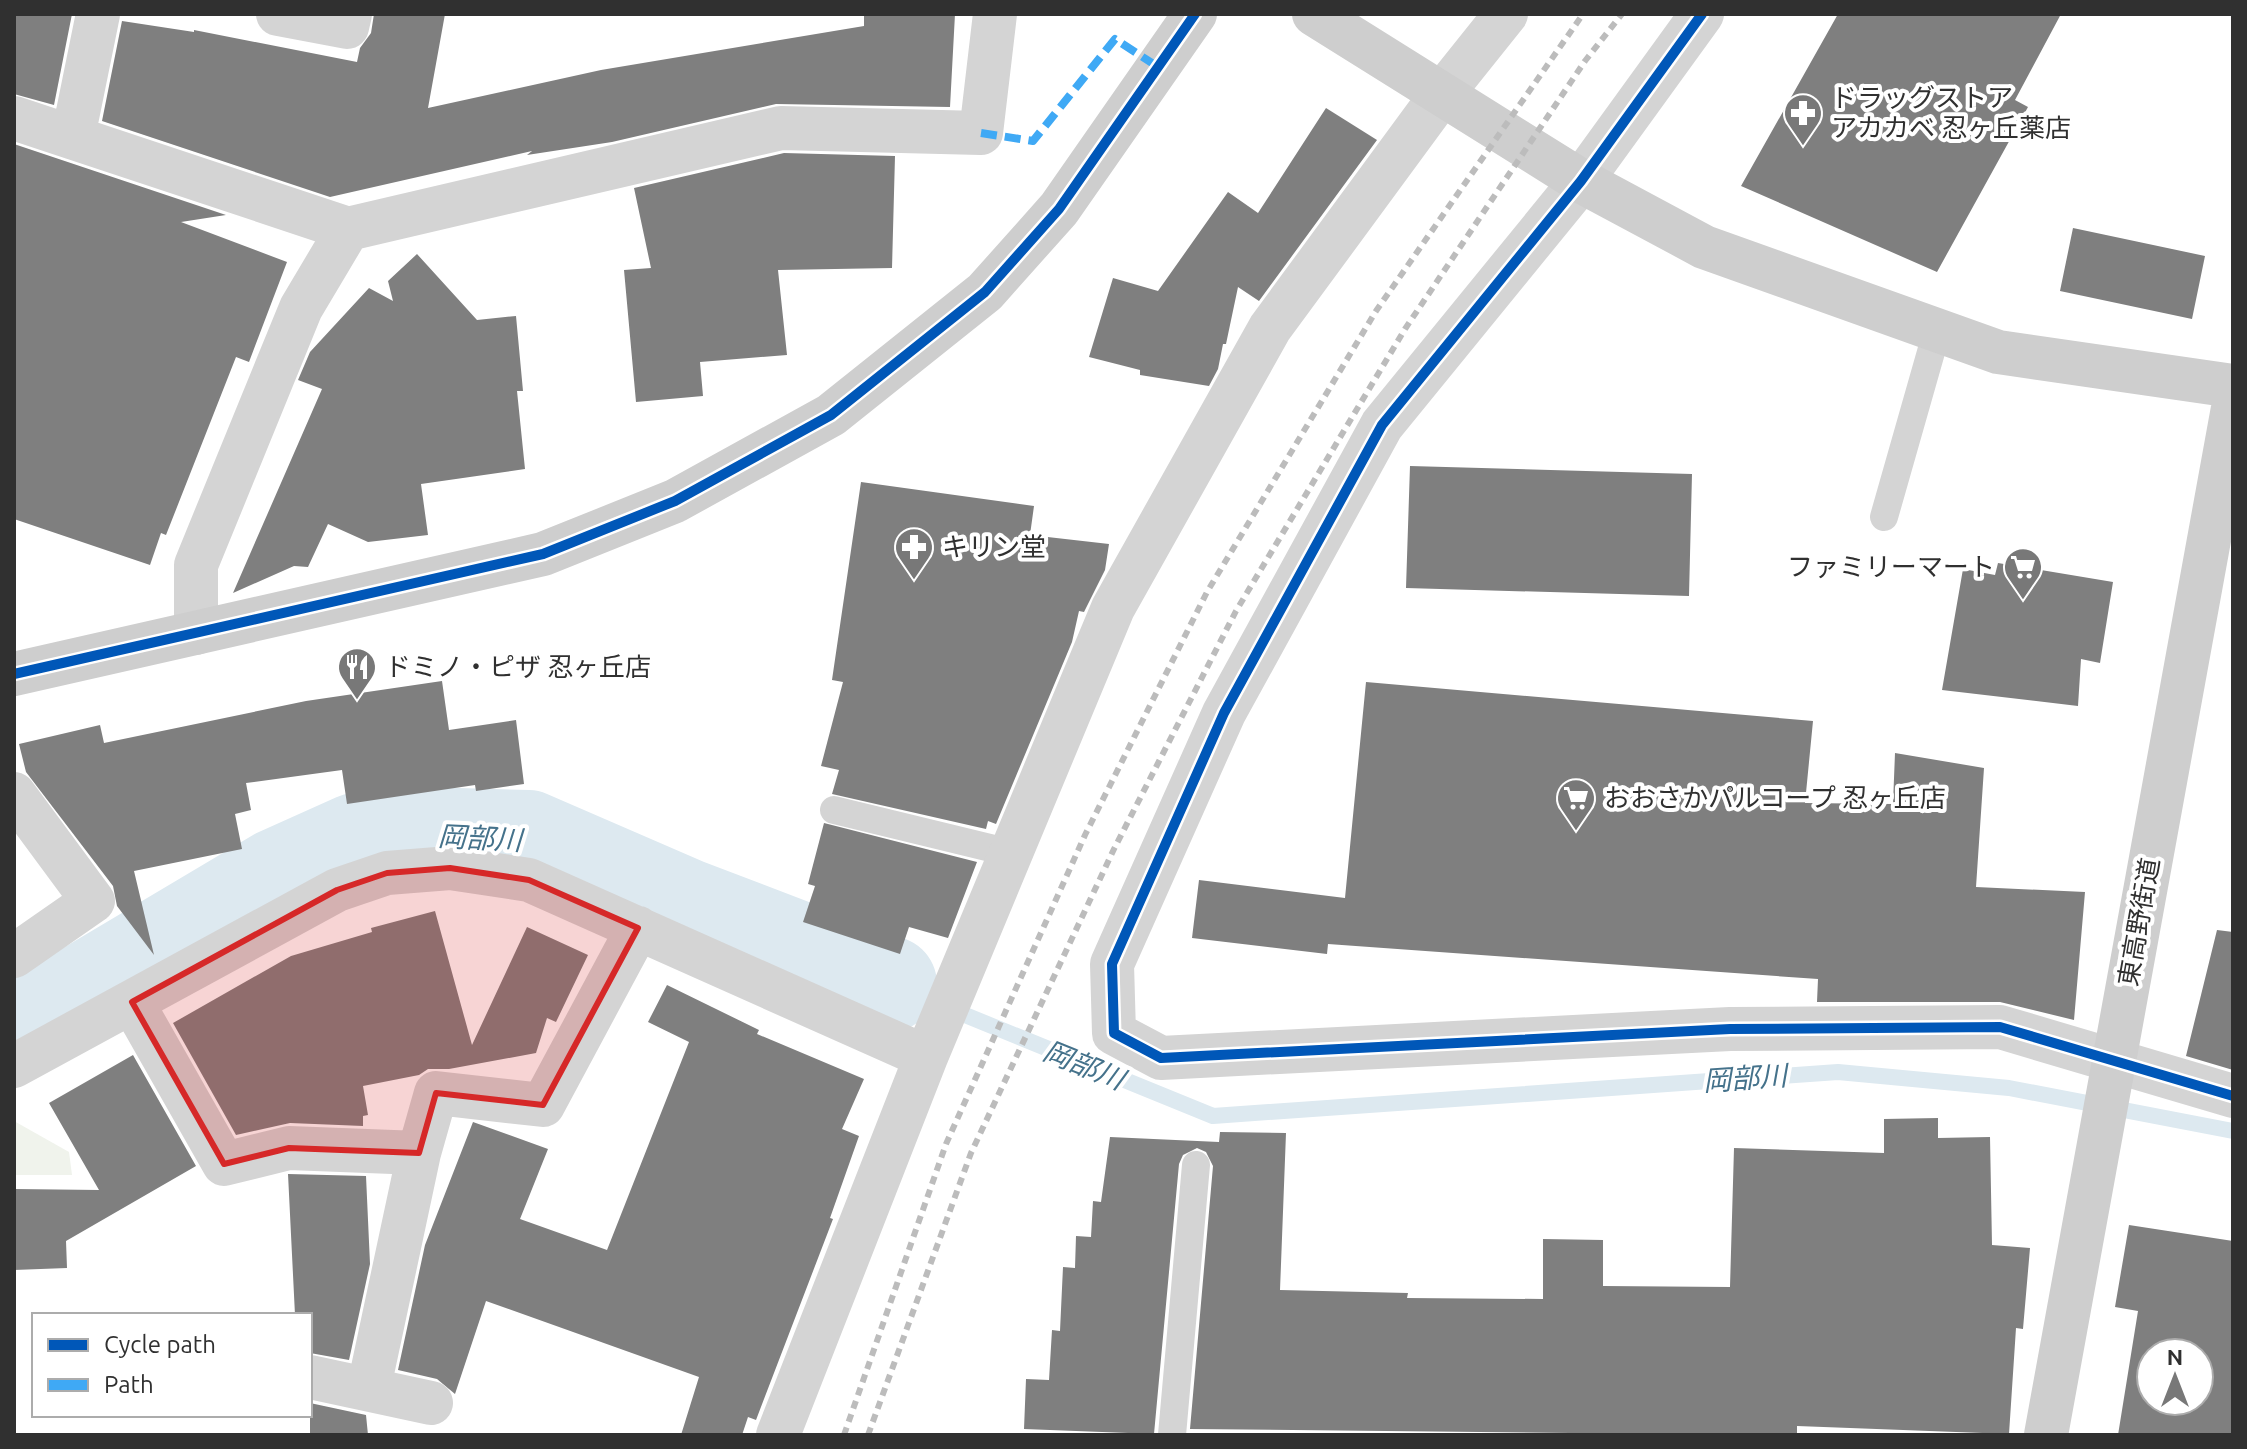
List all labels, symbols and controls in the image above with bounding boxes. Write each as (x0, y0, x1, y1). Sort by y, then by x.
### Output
place label: ドラッグストア アカカベ 忍ヶ丘薬店 (1831, 83, 2071, 142)
pharmacy icon: ドラッグストア アカカベ 忍ヶ丘薬店 (1782, 92, 1824, 147)
pharmacy icon: キリン堂 (893, 526, 935, 581)
place label: キリン堂 (942, 532, 1046, 561)
supermarket icon: ファミリーマート (2002, 546, 2044, 601)
place label: ファミリーマート (1787, 552, 1995, 581)
restaurant icon: ドミノ・ピザ 忍ヶ丘店 (336, 646, 378, 701)
place label: ドミノ・ピザ 忍ヶ丘店 (385, 652, 651, 681)
supermarket icon: おおさかパルコープ 忍ヶ丘店 (1555, 777, 1597, 832)
place label: おおさかパルコープ 忍ヶ丘店 (1604, 783, 1946, 812)
water label: 岡部川 (437, 820, 526, 855)
street label: 東高野街道 (2113, 855, 2164, 988)
water label: 岡部川 (1039, 1034, 1132, 1096)
water label: 岡部川 (1702, 1059, 1791, 1096)
legend (32, 1313, 312, 1417)
text: Cycle path (104, 1331, 216, 1358)
north arrow (2135, 1337, 2215, 1417)
text: N (2167, 1344, 2183, 1369)
text: Path (104, 1371, 154, 1398)

